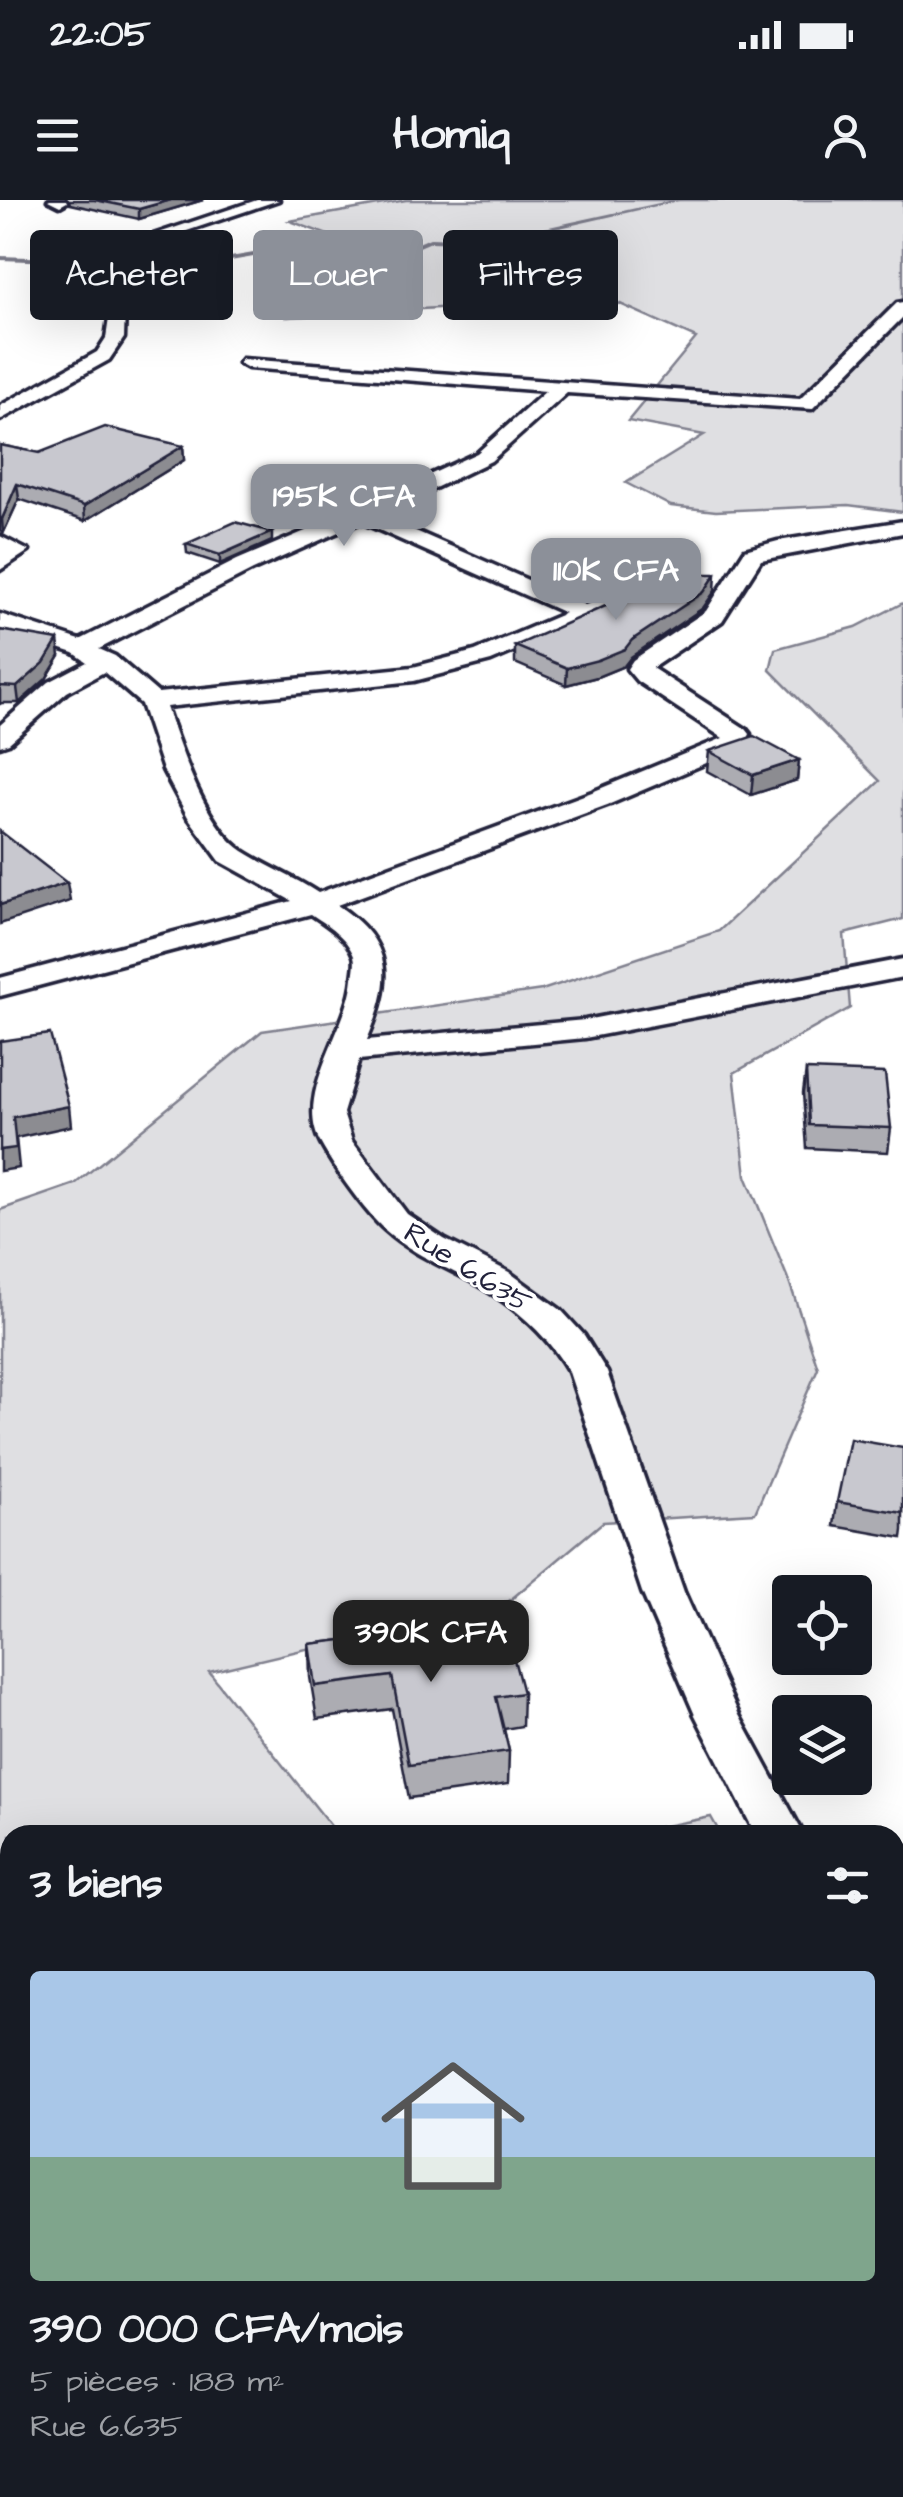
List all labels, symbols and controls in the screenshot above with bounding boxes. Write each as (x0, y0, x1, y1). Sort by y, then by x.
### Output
text: 22:05 (50, 9, 151, 61)
text: Homiq (393, 104, 510, 166)
icon: menu (30, 108, 85, 163)
icon: person (818, 108, 873, 163)
chip: Acheter (30, 230, 233, 320)
chip: Louer (253, 230, 423, 320)
chip: Filtres (443, 230, 618, 320)
pin: 195K CFA (241, 464, 447, 549)
text: 195K CFA (273, 474, 415, 519)
pin: 110K CFA (513, 538, 719, 623)
text: 110K CFA (553, 548, 679, 593)
street label: Rue 6.635 (396, 1212, 539, 1324)
map controls (772, 1575, 872, 1795)
button: locate (772, 1575, 872, 1675)
pin: 390K CFA (328, 1600, 534, 1685)
text: 390K CFA (355, 1610, 507, 1655)
button: layers (772, 1695, 872, 1795)
text: 3 biens (30, 1856, 163, 1914)
icon: filters (820, 1858, 875, 1913)
icon: home (363, 2036, 543, 2216)
text: 390 000 CFA/mois (30, 2301, 404, 2359)
text: 5 pièces · 188 m² (30, 2359, 285, 2404)
text: Rue 6.635 (30, 2404, 183, 2449)

